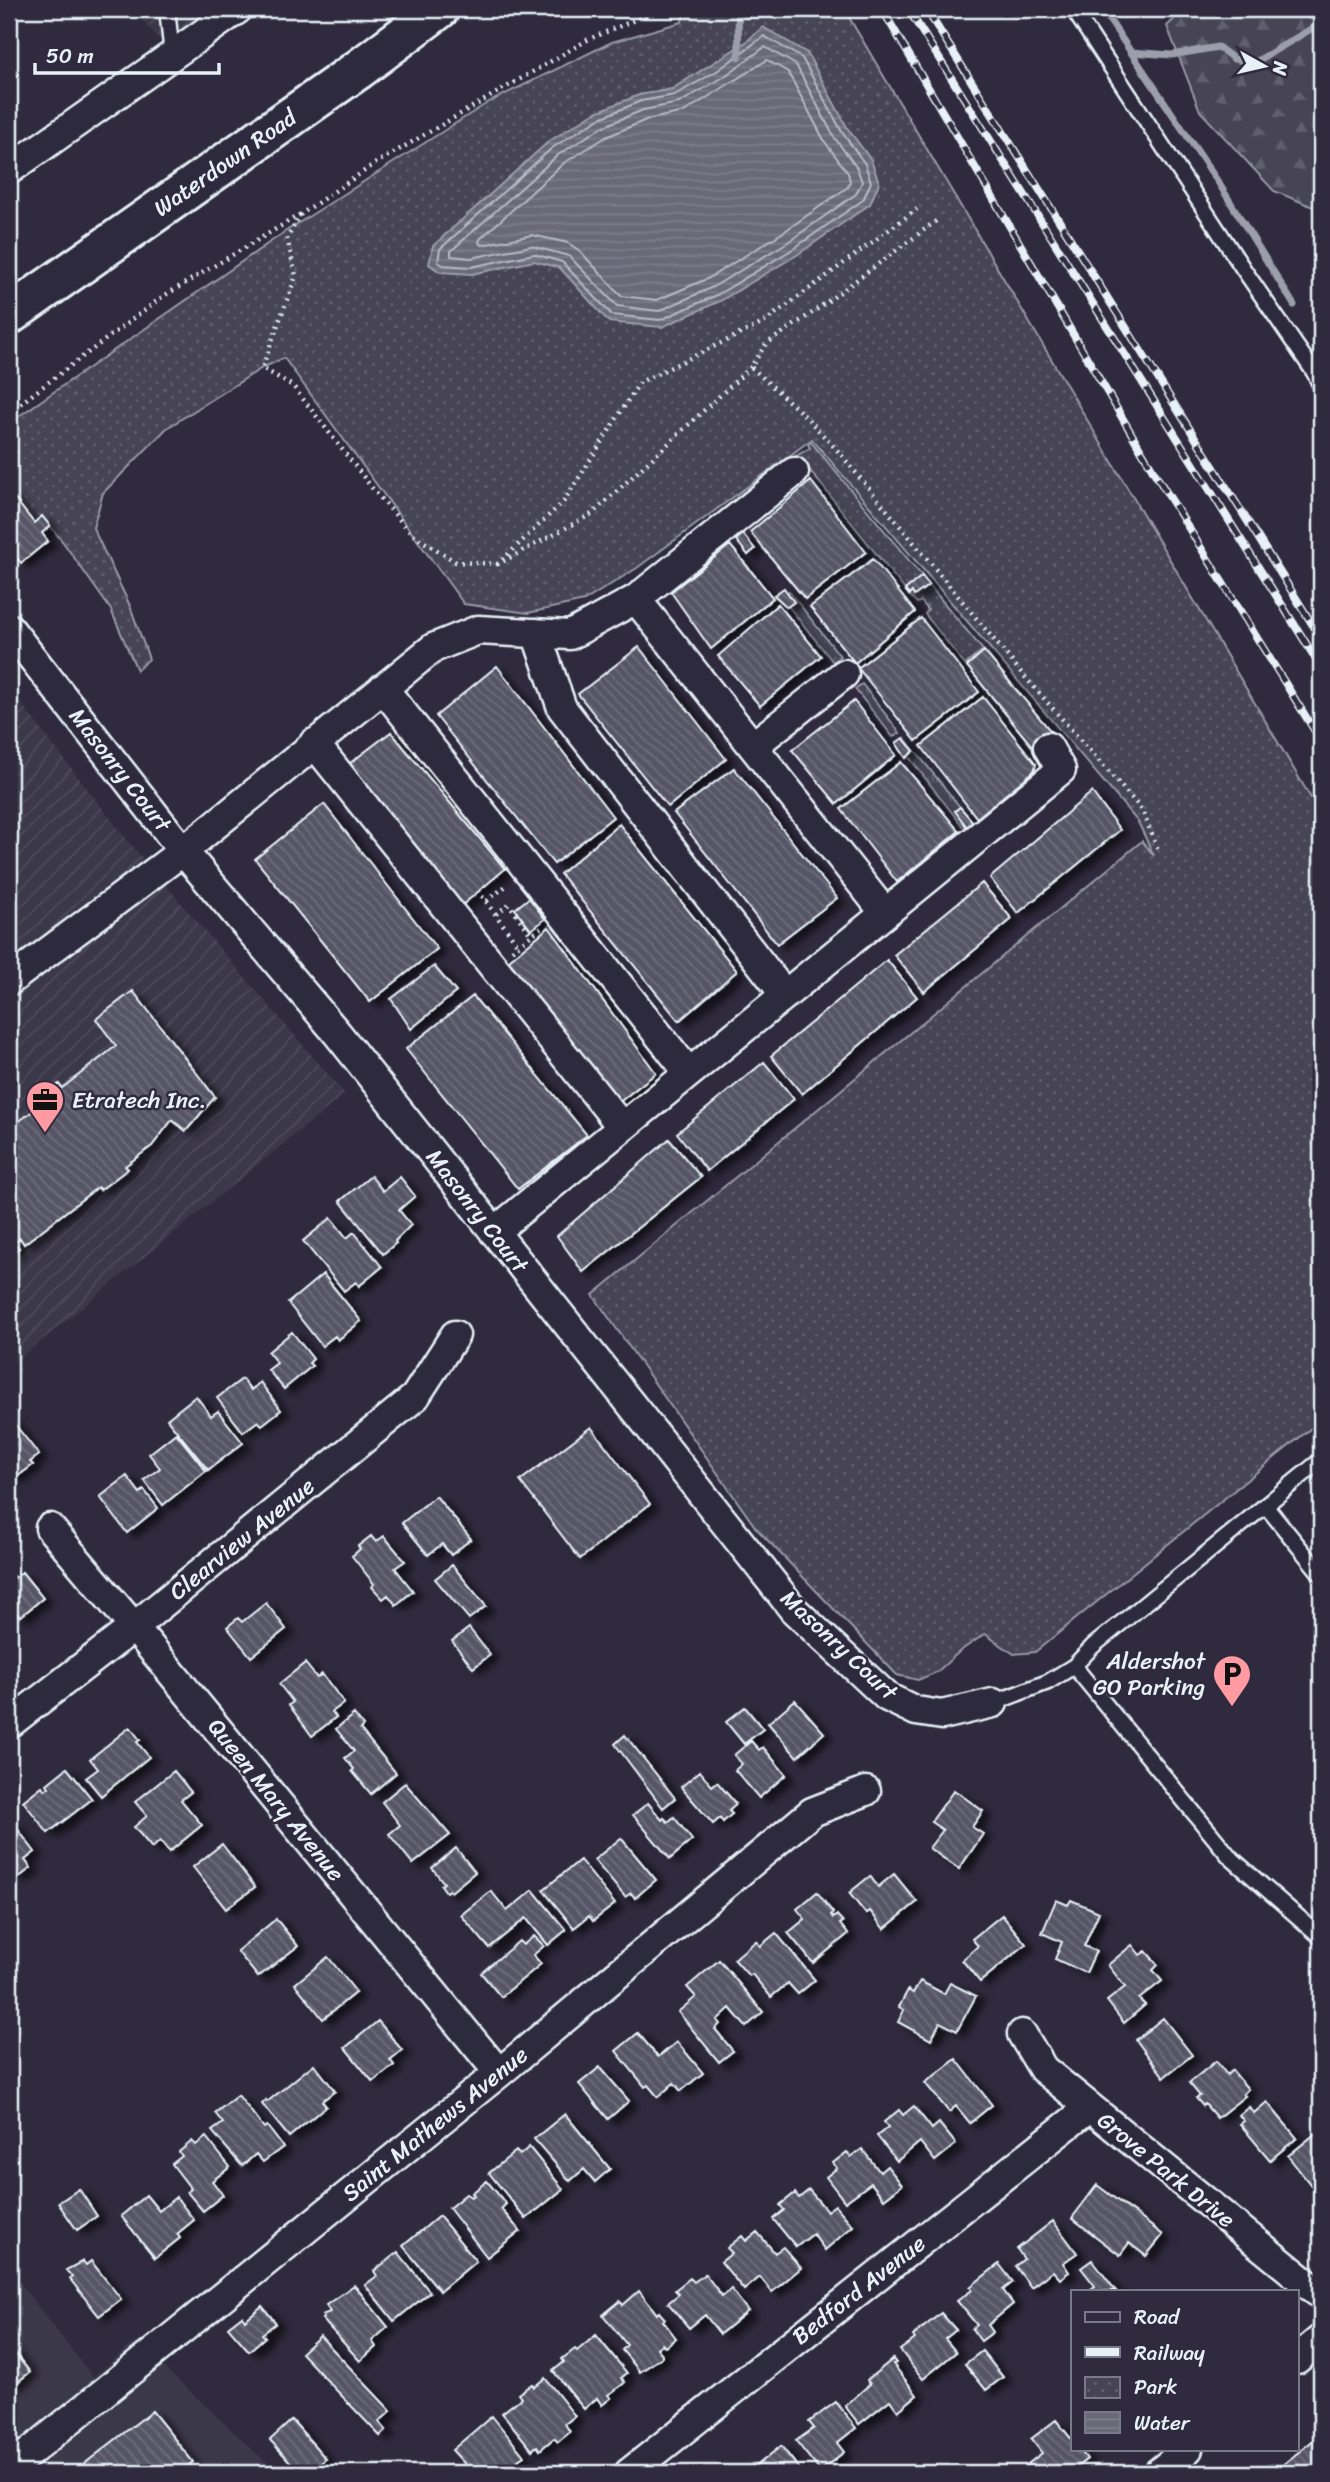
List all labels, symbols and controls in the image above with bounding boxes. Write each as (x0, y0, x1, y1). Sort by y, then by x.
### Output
scale bar (35, 32, 219, 76)
north arrow (1228, 32, 1298, 102)
text: 50 m (46, 37, 94, 75)
text: N (1263, 58, 1298, 78)
street label: Waterdown Road (145, 97, 307, 228)
street label: Masonry Court (58, 699, 183, 843)
office icon: Etratech Inc. (24, 1079, 66, 1134)
place label: Etratech Inc. (72, 1080, 206, 1121)
street label: Masonry Court (415, 1140, 540, 1284)
street label: Clearview Avenue (160, 1467, 324, 1611)
street label: Masonry Court (770, 1579, 909, 1712)
place label: Aldershot GO Parking (1093, 1641, 1207, 1708)
parking icon: Aldershot GO Parking (1211, 1653, 1253, 1708)
street label: Queen Mary Avenue (197, 1709, 355, 1891)
street label: Saint Mathews Avenue (333, 2035, 538, 2212)
street label: Grove Park Drive (1088, 2101, 1245, 2239)
street label: Bedford Avenue (783, 2224, 935, 2356)
legend (1071, 2290, 1298, 2450)
text: Road (1134, 2298, 1181, 2336)
text: Railway (1134, 2334, 1205, 2372)
text: Park (1134, 2368, 1177, 2406)
text: Water (1134, 2404, 1191, 2442)

